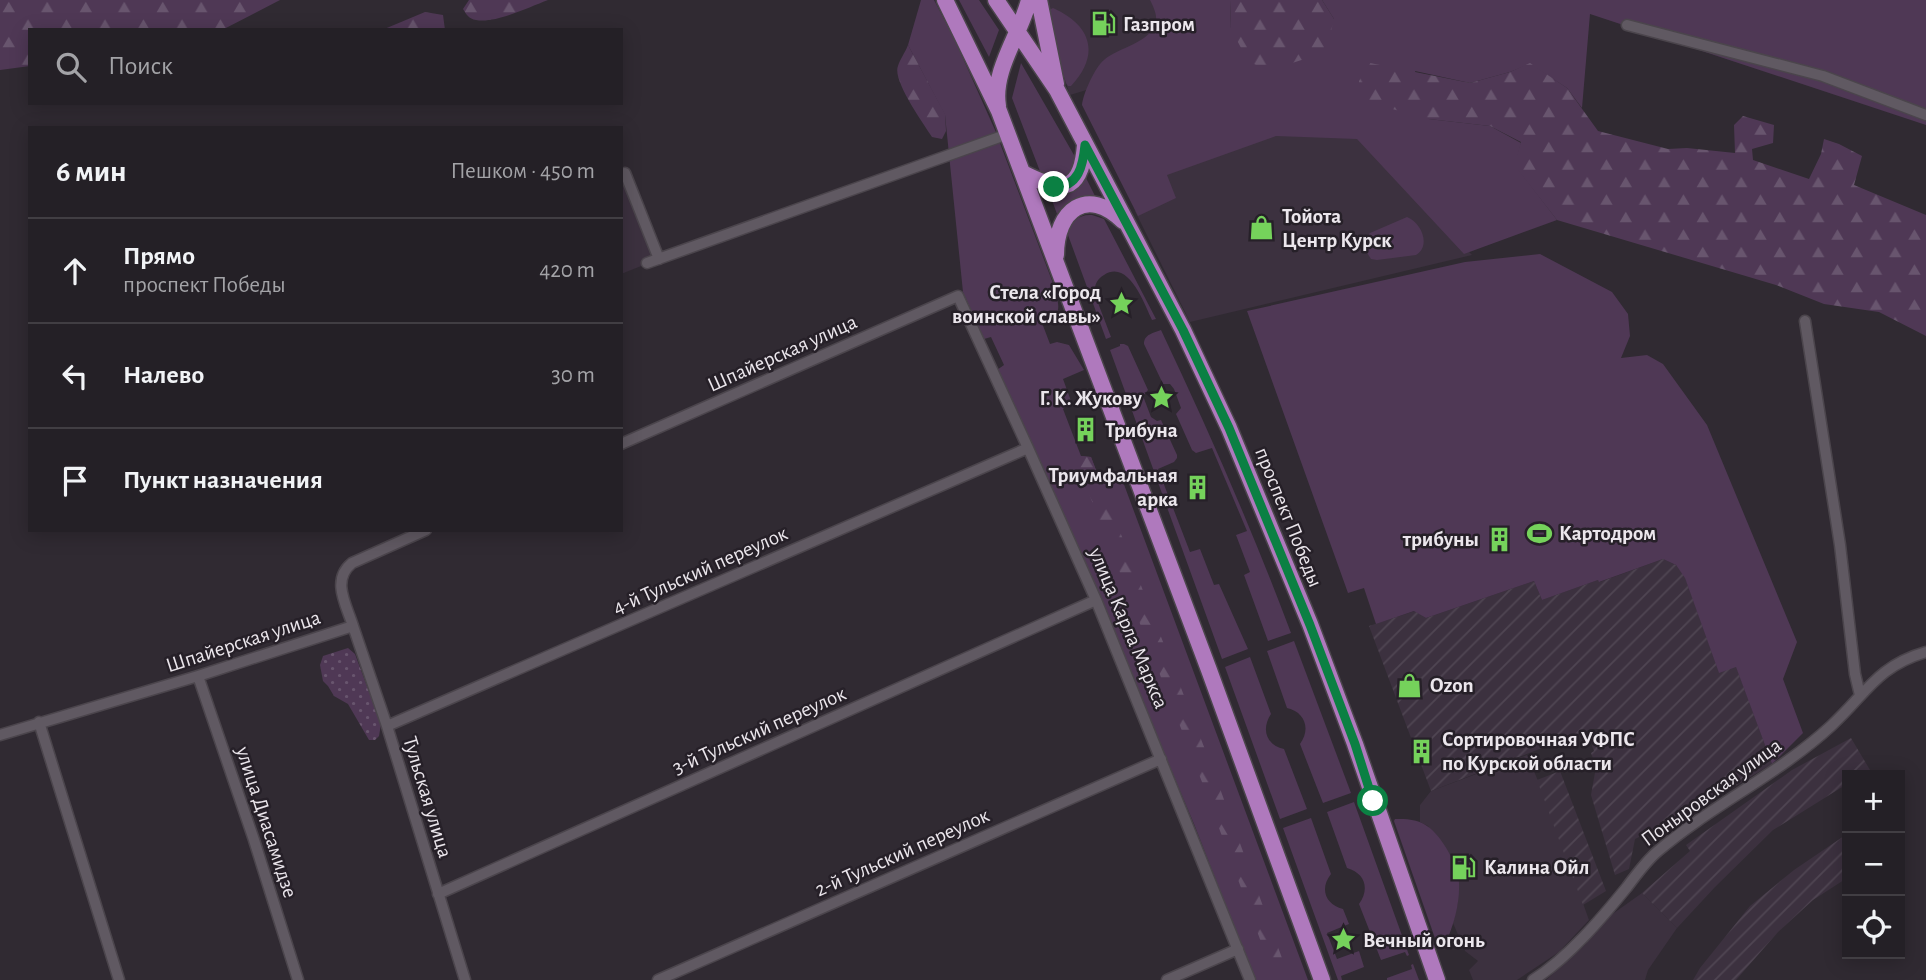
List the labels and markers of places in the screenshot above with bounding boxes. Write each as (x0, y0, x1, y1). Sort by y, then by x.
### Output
fuel station icon: Газпром (1089, 10, 1117, 38)
place label: Газпром (1123, 14, 1195, 35)
place label: Тойота Центр Курск (1282, 206, 1392, 251)
shop icon: Тойота Центр Курск (1248, 214, 1276, 242)
place label: Стела «Город воинской славы» (952, 282, 1101, 327)
place icon: Стела «Город воинской славы» (1107, 290, 1135, 318)
place icon: Г. К. Жукову (1148, 384, 1176, 412)
place label: Г. К. Жукову (1040, 388, 1143, 409)
building icon: Трибуна (1071, 416, 1099, 444)
place label: Трибуна (1105, 420, 1178, 441)
place label: Триумфальная арка (1048, 465, 1178, 510)
building icon: Триумфальная арка (1184, 473, 1212, 501)
sports icon: Картодром (1525, 519, 1553, 547)
place label: Картодром (1559, 523, 1656, 544)
building icon: трибуны (1485, 525, 1513, 553)
place label: трибуны (1402, 529, 1479, 550)
shop icon: Ozon (1396, 671, 1424, 699)
place label: Ozon (1430, 675, 1474, 696)
place label: Сортировочная УФПС по Курской области (1442, 729, 1635, 774)
building icon: Сортировочная УФПС по Курской области (1408, 737, 1436, 765)
fuel station icon: Калина Ойл (1450, 853, 1478, 881)
place label: Калина Ойл (1484, 857, 1589, 878)
place icon: Вечный огонь (1329, 926, 1357, 954)
place label: Вечный огонь (1363, 930, 1485, 951)

